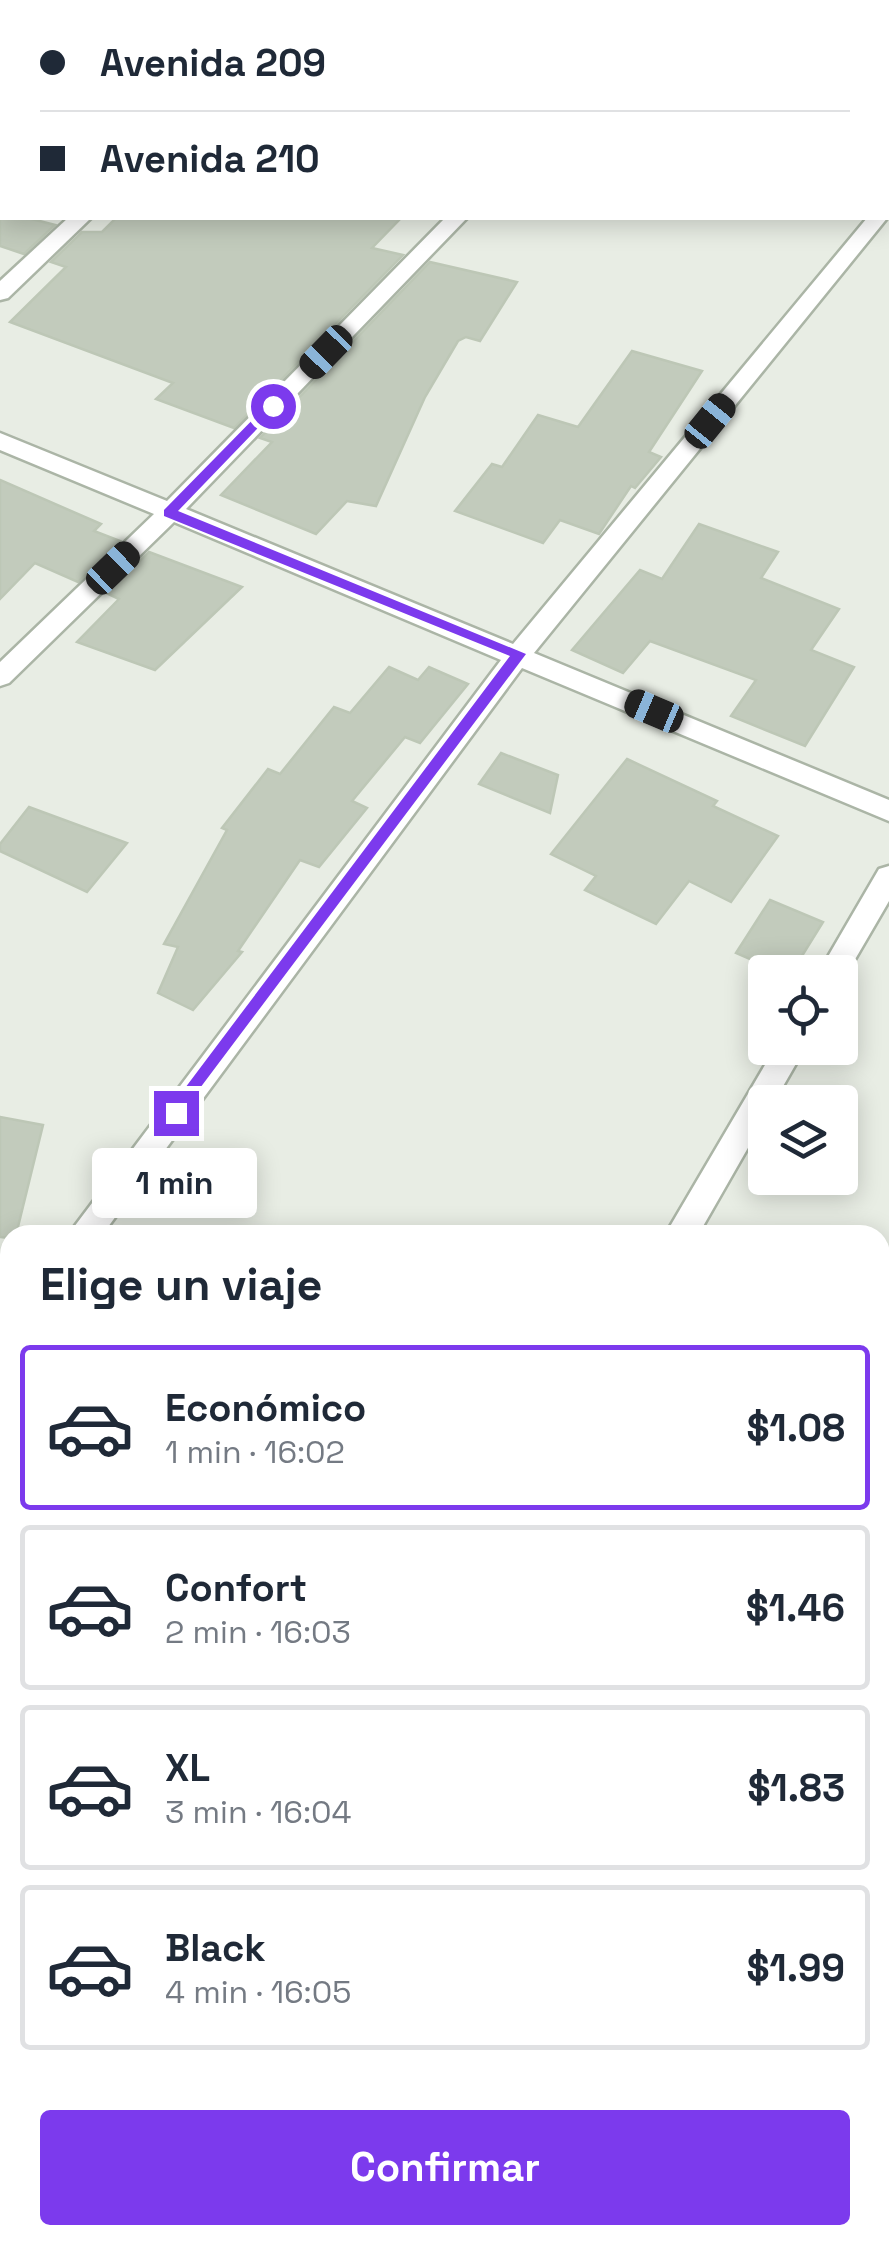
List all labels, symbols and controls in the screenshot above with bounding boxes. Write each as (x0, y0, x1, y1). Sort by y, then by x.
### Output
text: Avenida 209 (100, 39, 326, 87)
text: Avenida 210 (100, 135, 320, 183)
car (294, 320, 358, 384)
route start (251, 384, 296, 429)
car (679, 388, 741, 454)
car (81, 536, 145, 600)
car (621, 685, 687, 737)
map controls (748, 955, 858, 1195)
button: locate (748, 955, 858, 1065)
button: layers (748, 1085, 858, 1195)
route end (154, 1091, 199, 1136)
callout: 1 min (94, 1148, 258, 1218)
text: 1 min (135, 1163, 214, 1203)
text: Elige un viaje (40, 1256, 323, 1313)
icon: car (45, 1383, 135, 1473)
text: Económico (165, 1384, 366, 1432)
text: $1.08 (747, 1404, 845, 1452)
text: 1 min · 16:02 (165, 1432, 345, 1472)
icon: car (45, 1563, 135, 1653)
text: Confort (165, 1564, 307, 1612)
text: $1.46 (746, 1584, 845, 1632)
text: 2 min · 16:03 (165, 1612, 351, 1652)
icon: car (45, 1743, 135, 1833)
text: XL (165, 1744, 210, 1792)
text: $1.83 (748, 1764, 845, 1812)
text: 3 min · 16:04 (165, 1792, 352, 1832)
icon: car (45, 1923, 135, 2013)
text: Black (165, 1924, 266, 1972)
text: $1.99 (747, 1944, 845, 1992)
text: 4 min · 16:05 (165, 1972, 351, 2012)
button: Confirmar (40, 2110, 850, 2225)

